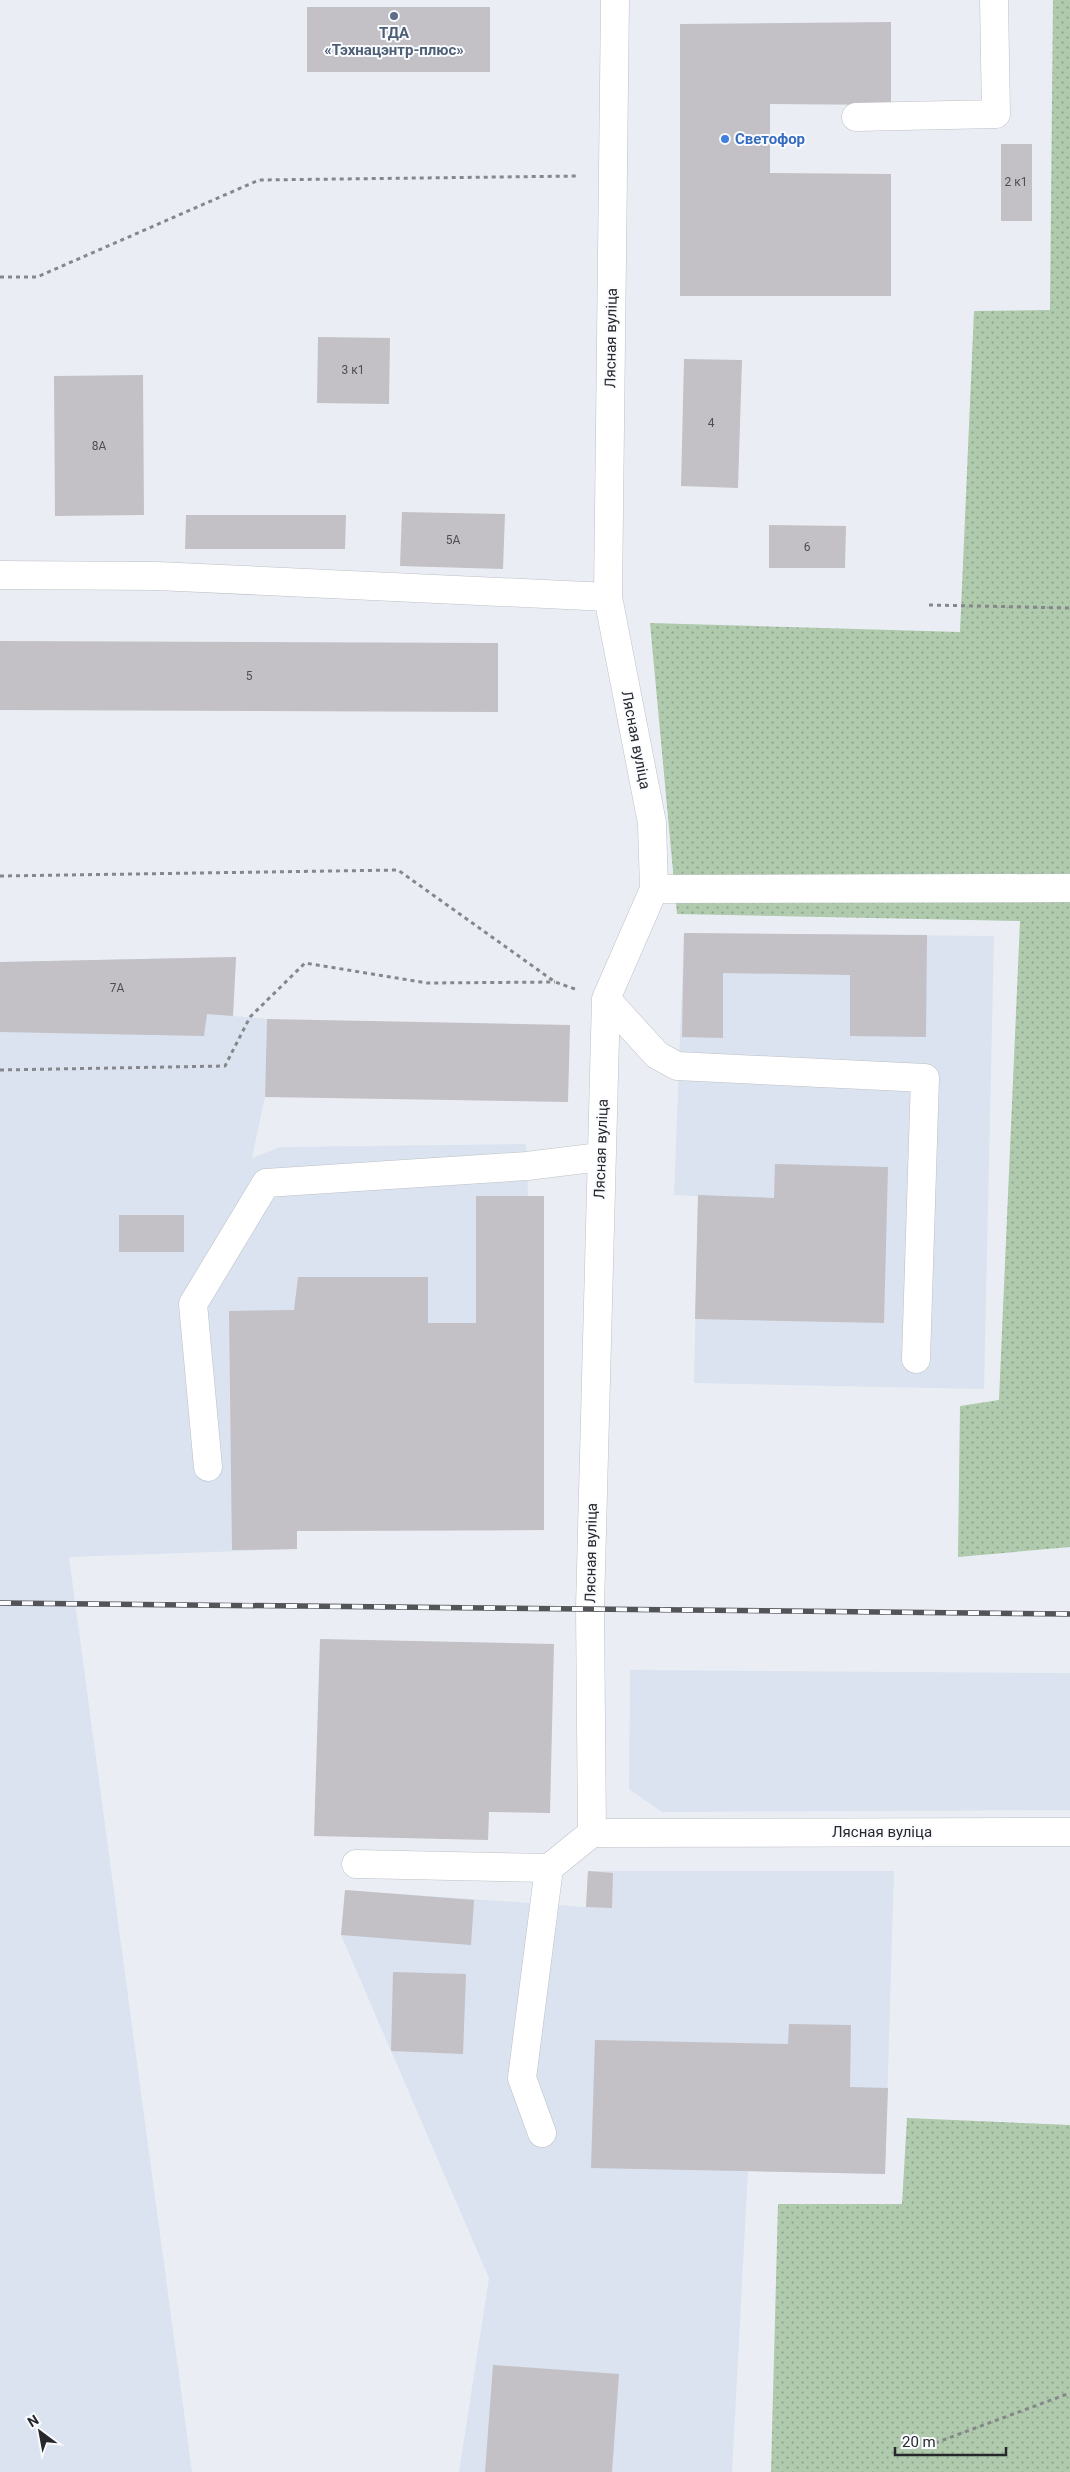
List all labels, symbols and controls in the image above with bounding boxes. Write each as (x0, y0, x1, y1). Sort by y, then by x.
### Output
marker: ТДА «Тэхнацэнтр-плюс» (388, 10, 400, 22)
place label: ТДА «Тэхнацэнтр-плюс» (324, 24, 464, 59)
place label: Светофор (735, 130, 805, 148)
marker: Светофор (719, 133, 731, 145)
house number: 2 к1 (1005, 175, 1027, 189)
street label: Лясная вуліца (601, 288, 621, 388)
house number: 3 к1 (342, 363, 364, 377)
house number: 4 (708, 416, 715, 430)
house number: 8А (92, 439, 106, 453)
house number: 5А (446, 533, 460, 547)
house number: 6 (804, 540, 811, 554)
house number: 5 (246, 669, 253, 683)
street label: Лясная вуліца (618, 689, 654, 791)
house number: 7А (110, 981, 124, 995)
street label: Лясная вуліца (590, 1099, 612, 1199)
street label: Лясная вуліца (581, 1503, 601, 1603)
street label: Лясная вуліца (832, 1823, 932, 1841)
north arrow (15, 2407, 65, 2457)
text: N (25, 2412, 42, 2430)
scale bar (895, 2424, 1006, 2456)
text: 20 m (902, 2433, 936, 2451)

